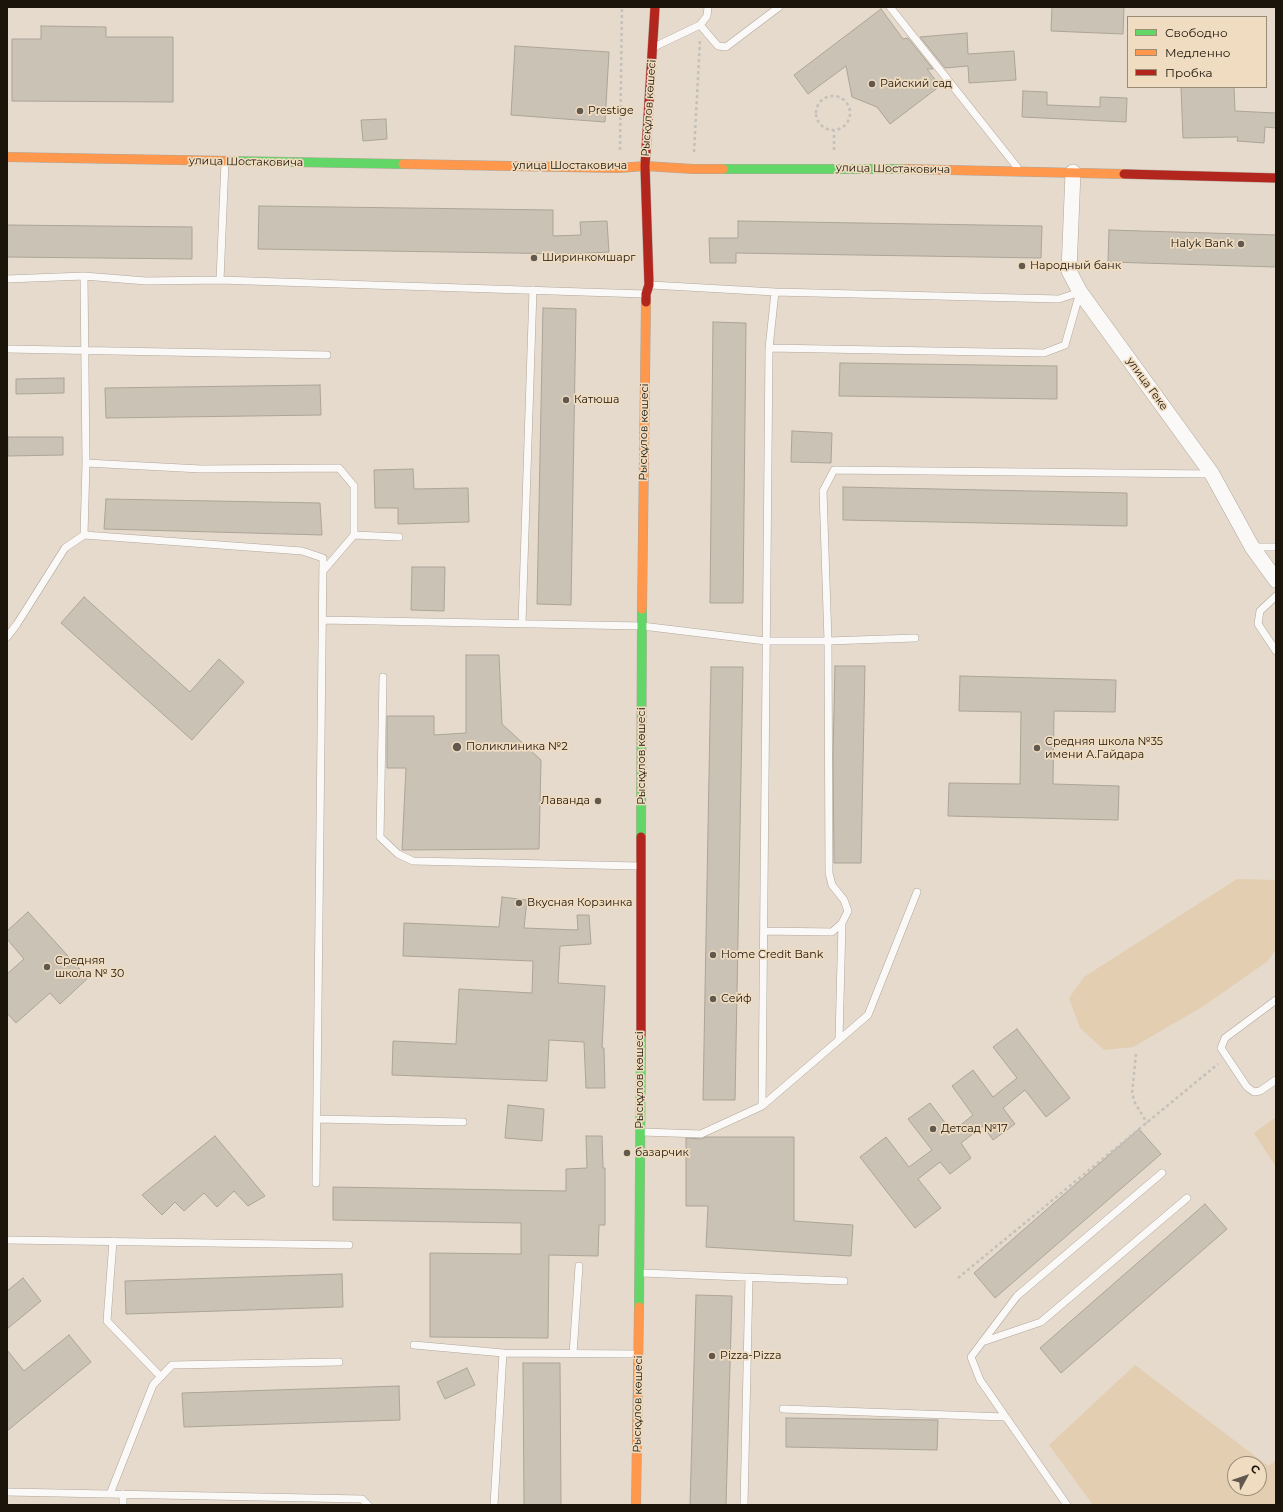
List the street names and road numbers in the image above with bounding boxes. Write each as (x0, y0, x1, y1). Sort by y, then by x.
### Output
street label: Рысқұлов көшесі (639, 59, 659, 157)
street label: улица Шостаковича (189, 154, 303, 170)
street label: улица Шостаковича (513, 159, 627, 173)
street label: улица Шостаковича (836, 161, 950, 177)
street label: улица Геке (1123, 355, 1171, 413)
street label: Рысқұлов көшесі (637, 383, 651, 481)
street label: Рысқұлов көшесі (635, 707, 649, 805)
street label: Рысқұлов көшесі (633, 1031, 647, 1129)
street label: Рысқұлов көшесі (631, 1355, 645, 1453)

